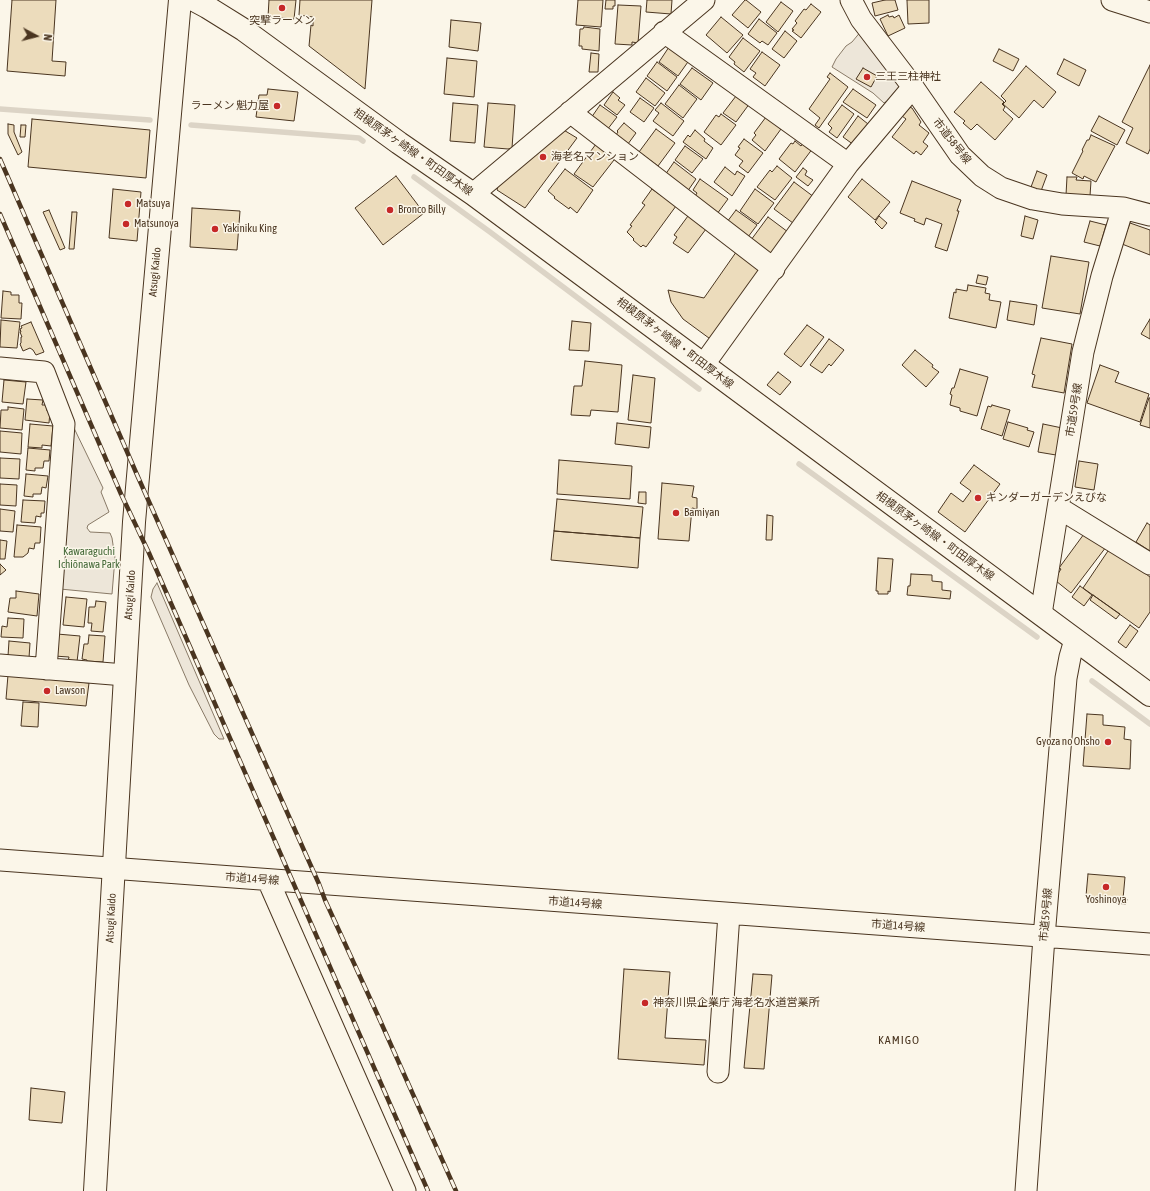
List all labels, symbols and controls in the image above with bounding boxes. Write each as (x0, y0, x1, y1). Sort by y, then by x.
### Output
marker: 突撃ラーメン (277, 3, 287, 13)
place label: 突撃ラーメン (249, 14, 315, 28)
north arrow (16, 16, 56, 56)
text: N (42, 34, 54, 41)
place label: 三王三柱神社 (875, 70, 941, 84)
marker: 三王三柱神社 (862, 72, 872, 82)
place label: ラーメン 魁力屋 (190, 99, 269, 113)
marker: ラーメン 魁力屋 (272, 101, 282, 111)
street label: 相模原茅ヶ崎線・町田厚木線 (351, 106, 475, 198)
street label: 市道58号線 (930, 116, 974, 166)
place label: 海老名マンション (551, 150, 639, 164)
marker: 海老名マンション (538, 152, 548, 162)
place label: Matsuya (136, 197, 170, 211)
marker: Matsuya (123, 199, 133, 209)
place label: Bronco Billy (398, 203, 446, 217)
marker: Bronco Billy (385, 205, 395, 215)
place label: Matsunoya (134, 217, 179, 231)
marker: Matsunoya (121, 219, 131, 229)
place label: Yakiniku King (223, 222, 277, 236)
marker: Yakiniku King (210, 224, 220, 234)
street label: Atsugi Kaido (146, 247, 164, 297)
street label: 相模原茅ヶ崎線・町田厚木線 (614, 295, 736, 391)
street label: 市道59号線 (1063, 382, 1085, 438)
street label: 相模原茅ヶ崎線・町田厚木線 (873, 489, 997, 583)
place label: キンダーガーデンえびな (986, 491, 1107, 505)
marker: キンダーガーデンえびな (973, 493, 983, 503)
place label: Bamiyan (684, 506, 720, 520)
marker: Bamiyan (671, 508, 681, 518)
park label: Kawaraguchi Ichiōnawa Park (58, 545, 120, 571)
street label: Atsugi Kaido (122, 570, 138, 620)
place label: Lawson (55, 684, 85, 698)
marker: Lawson (42, 686, 52, 696)
place label: Gyoza no Ohsho (1036, 735, 1100, 749)
marker: Gyoza no Ohsho (1103, 737, 1113, 747)
street label: 市道14号線 (224, 871, 280, 887)
marker: Yoshinoya (1101, 882, 1111, 892)
street label: 市道59号線 (1037, 887, 1055, 943)
street label: Atsugi Kaido (103, 893, 119, 943)
place label: Yoshinoya (1085, 893, 1127, 907)
street label: 市道14号線 (547, 895, 603, 911)
street label: 市道14号線 (870, 918, 926, 934)
place label: 神奈川県企業庁 海老名水道営業所 (653, 996, 820, 1010)
marker: 神奈川県企業庁 海老名水道営業所 (640, 998, 650, 1008)
district label: KAMIGO (878, 1033, 920, 1047)

